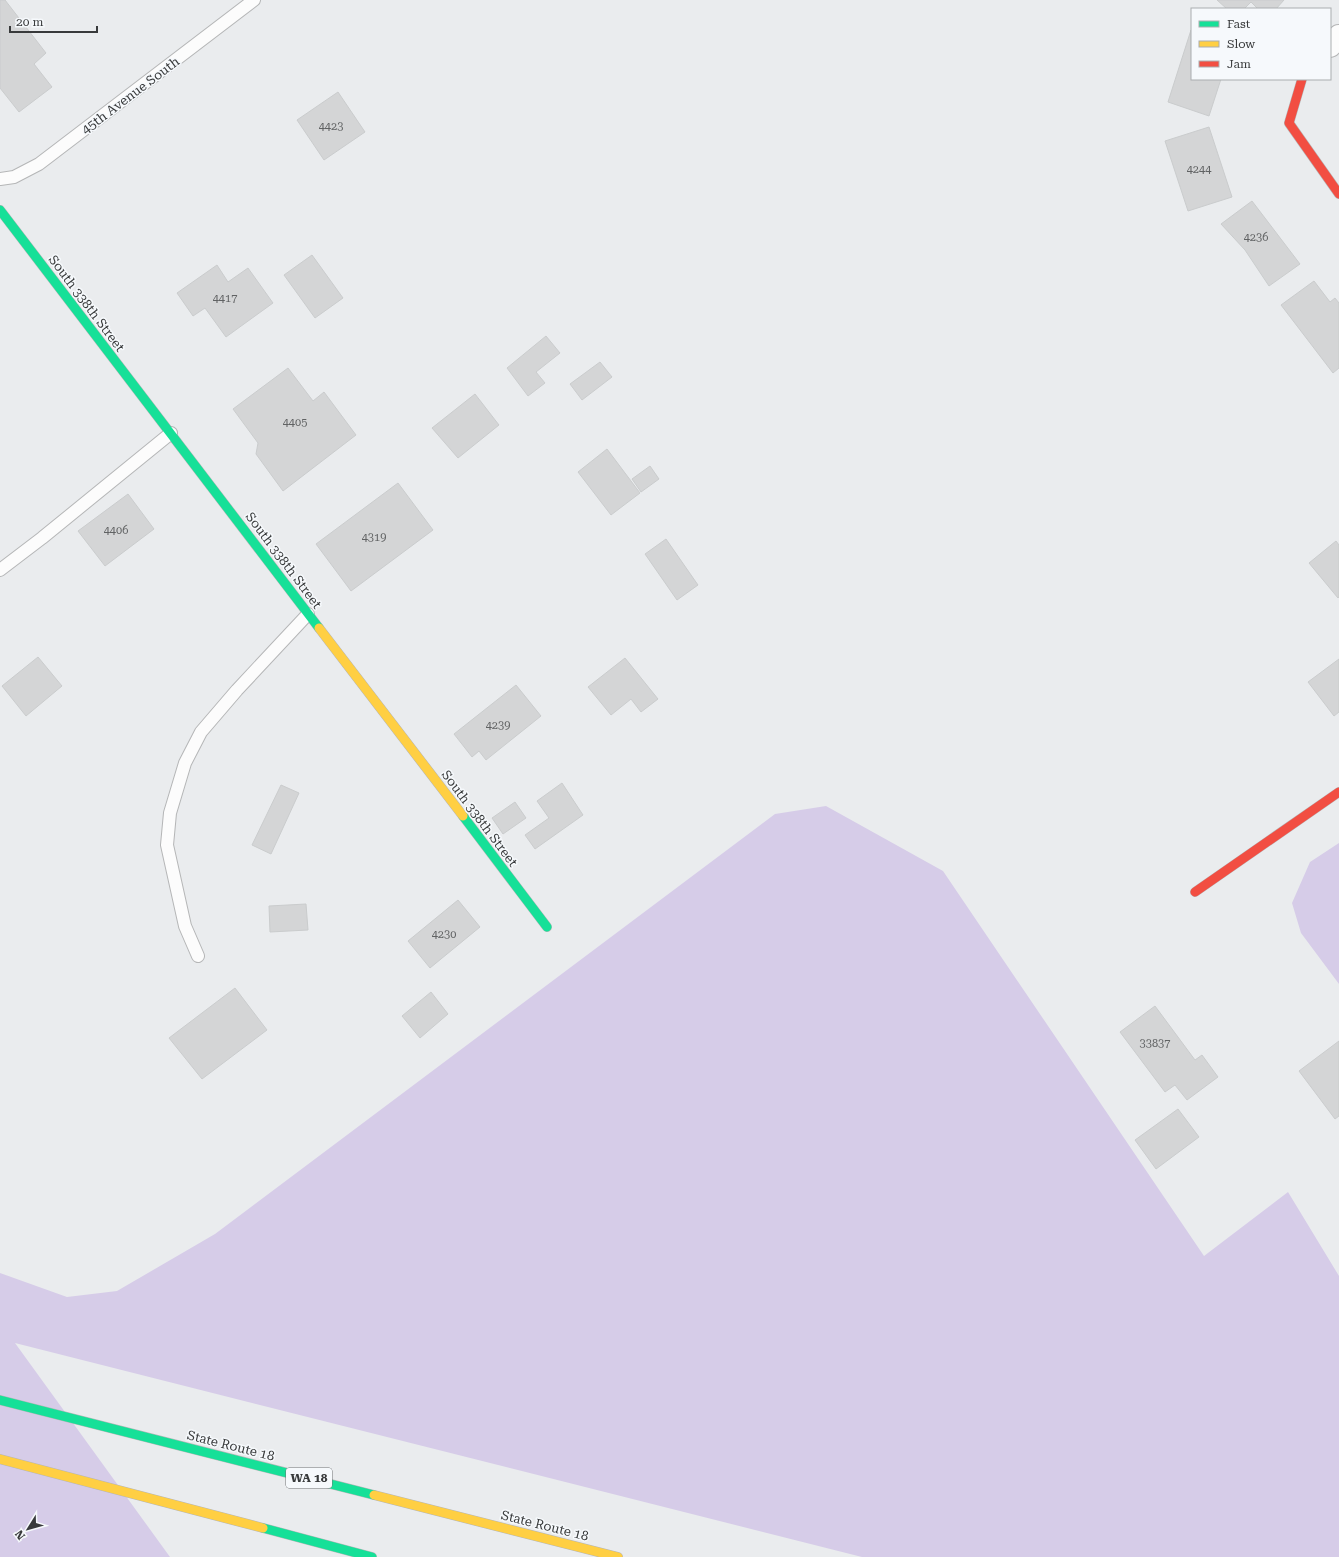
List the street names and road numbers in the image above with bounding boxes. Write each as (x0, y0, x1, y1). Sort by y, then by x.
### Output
street label: 45th Avenue South (78, 53, 183, 137)
street label: South 338th Street (46, 252, 128, 354)
street label: South 338th Street (243, 509, 325, 611)
street label: South 338th Street (439, 767, 521, 869)
street label: State Route 18 (186, 1427, 276, 1464)
road number: WA 18 (286, 1468, 332, 1488)
street label: State Route 18 (500, 1507, 590, 1544)

